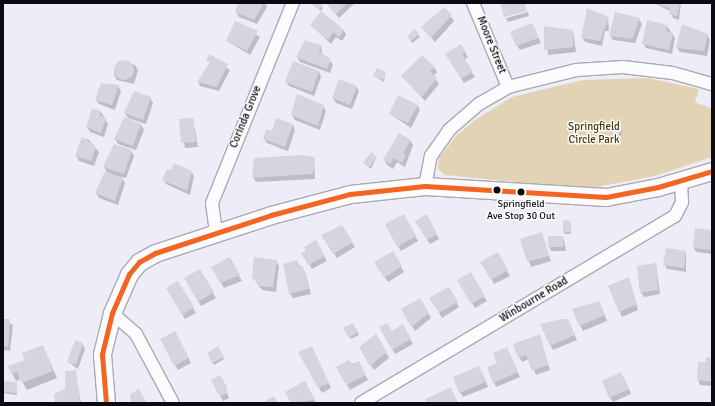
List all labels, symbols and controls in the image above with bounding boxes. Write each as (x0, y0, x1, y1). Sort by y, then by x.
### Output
street label: Moore Street (474, 14, 508, 76)
street label: Corinda Grove (227, 84, 265, 150)
park label: Springfield Circle Park (568, 121, 620, 147)
unlabelled marker (492, 185, 502, 195)
marker: Springfield Ave Stop 30 Out (516, 187, 526, 197)
place label: Springfield Ave Stop 30 Out (487, 198, 555, 222)
street label: Winbourne Road (497, 274, 571, 326)

